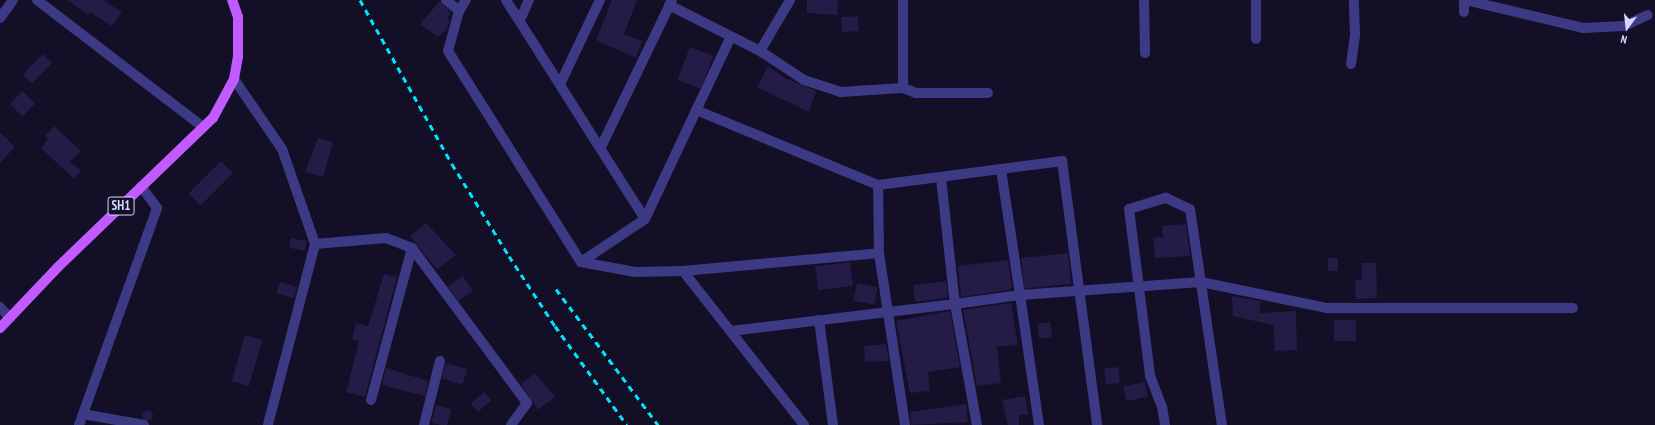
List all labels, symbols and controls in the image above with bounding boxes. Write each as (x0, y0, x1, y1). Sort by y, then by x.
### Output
north arrow (1607, 8, 1647, 48)
text: N (1619, 32, 1629, 47)
road number: SH1 (107, 195, 135, 217)

